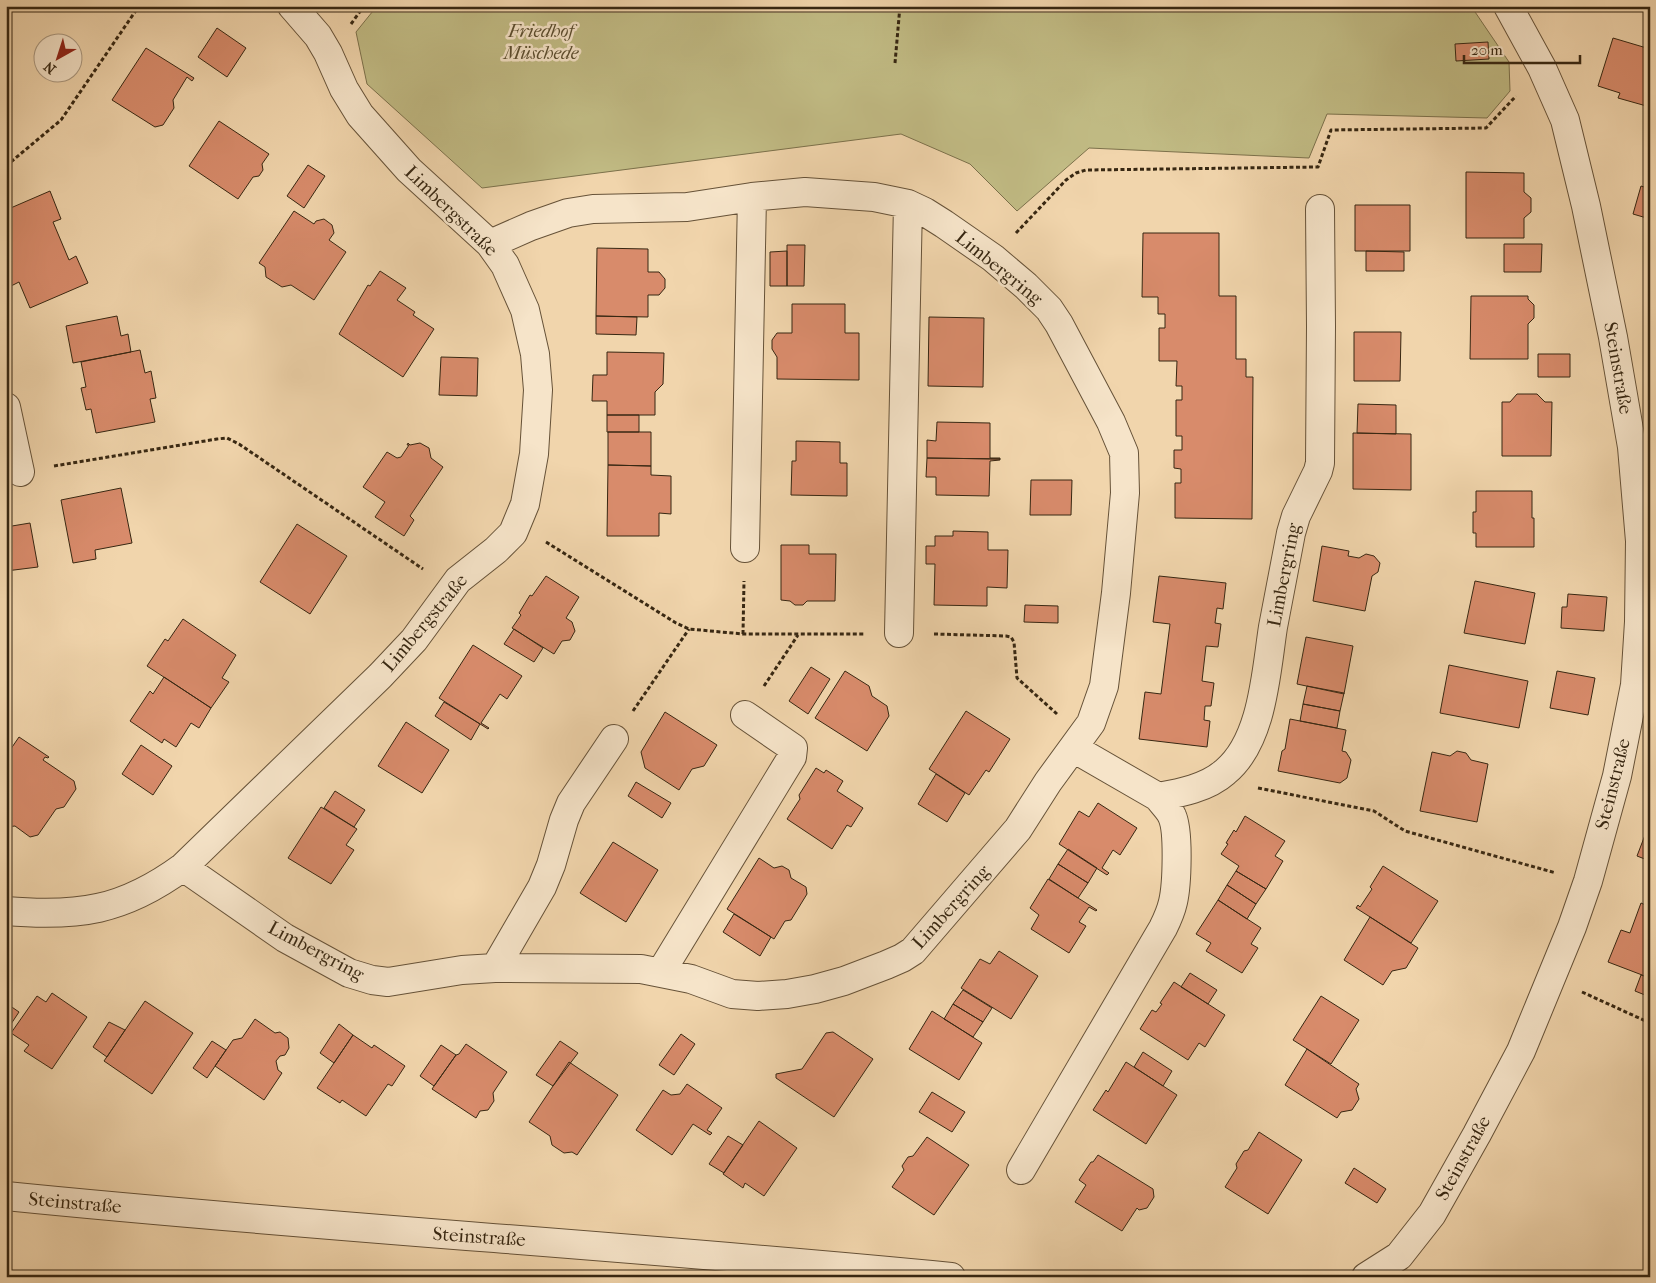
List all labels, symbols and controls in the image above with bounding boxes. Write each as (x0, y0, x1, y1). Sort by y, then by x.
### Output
park label: Friedhof Müschede (502, 20, 580, 64)
north arrow (32, 32, 82, 82)
scale bar (1464, 32, 1580, 64)
text: 20 m (1471, 41, 1503, 59)
text: N (40, 58, 60, 78)
street label: Limbergstraße (400, 161, 502, 261)
street label: Limbergring (951, 226, 1047, 310)
street label: Steinstraße (1599, 320, 1637, 416)
street label: Limbergring (1263, 520, 1305, 629)
street label: Limbergstraße (378, 570, 472, 676)
street label: Steinstraße (1591, 736, 1635, 832)
street label: Limbergring (908, 860, 995, 953)
street label: Limbergring (264, 917, 368, 986)
street label: Steinstraße (1431, 1112, 1495, 1204)
street label: Steinstraße (28, 1188, 122, 1218)
street label: Steinstraße (432, 1223, 526, 1251)

